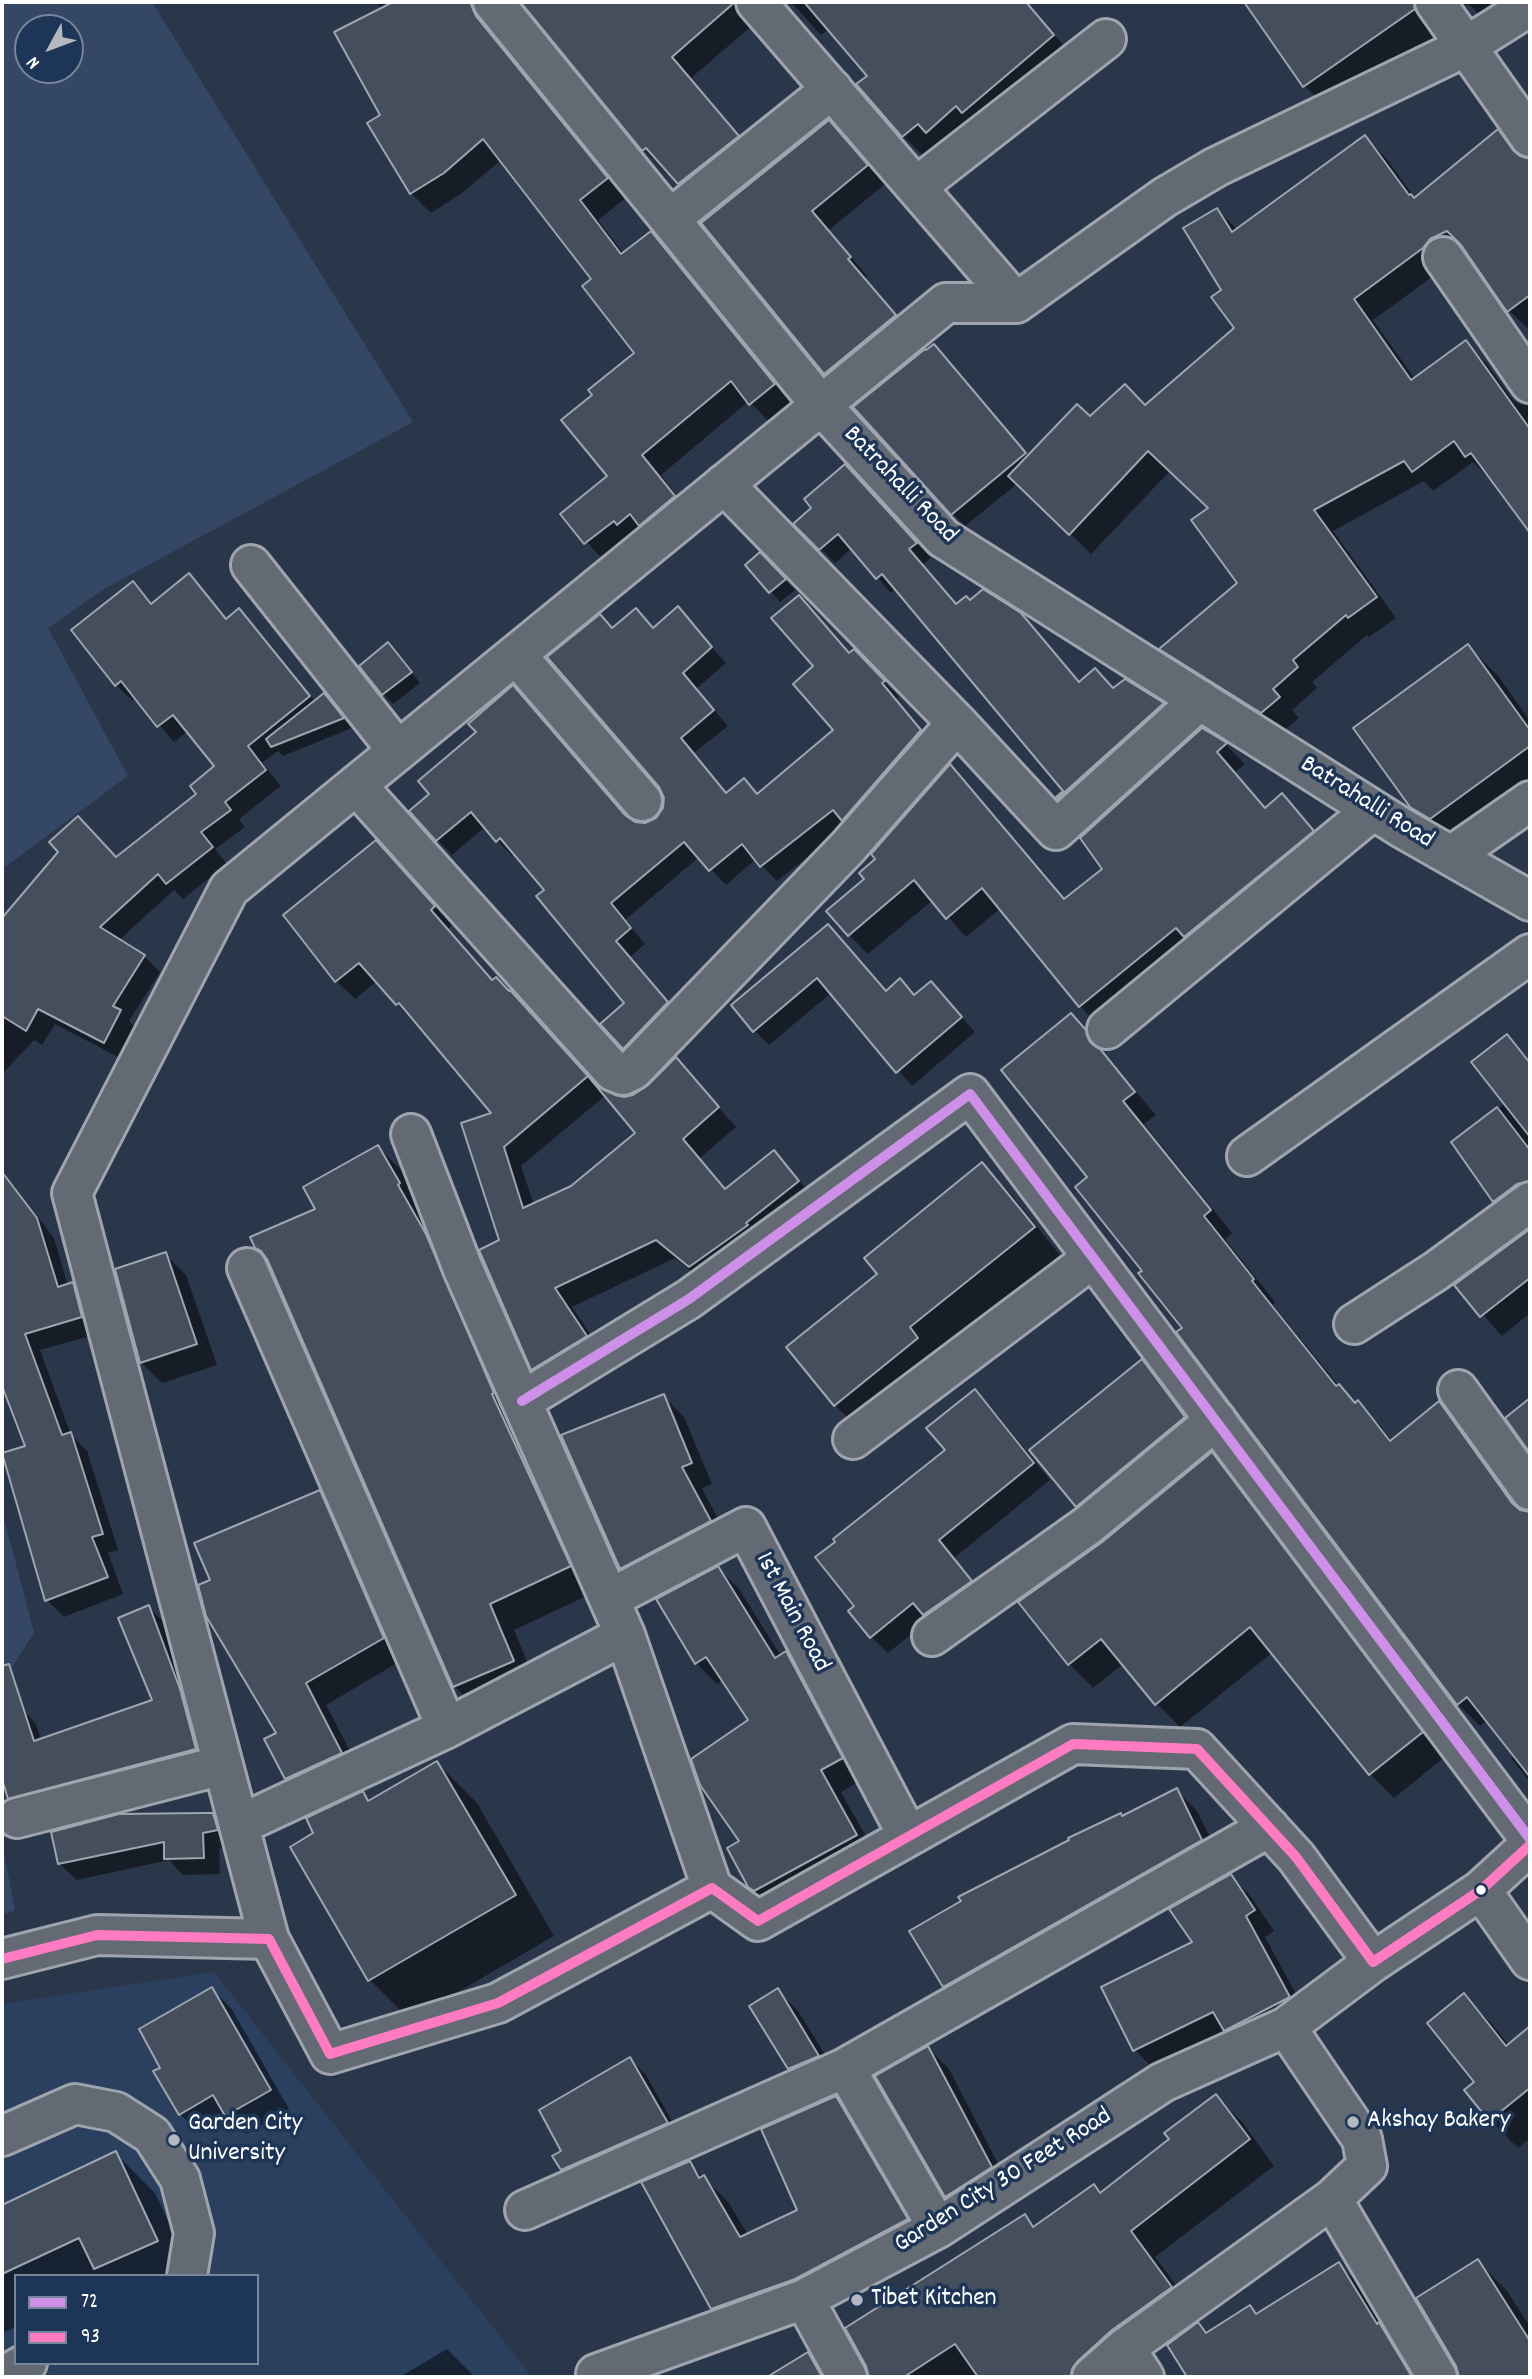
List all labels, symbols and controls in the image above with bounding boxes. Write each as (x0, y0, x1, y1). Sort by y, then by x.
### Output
north arrow (14, 14, 84, 84)
text: N (21, 49, 48, 74)
street label: Batrahalli Road (835, 421, 963, 551)
street label: Batrahalli Road (1293, 751, 1439, 857)
street label: 1st Main Road (746, 1548, 836, 1678)
unlabelled marker (1474, 1883, 1488, 1897)
street label: Garden City 30 Feet Road (889, 2102, 1119, 2262)
place label: Akshay Bakery (1367, 2106, 1510, 2138)
place label: Garden City University (188, 2109, 302, 2170)
marker: Akshay Bakery (1345, 2114, 1361, 2130)
marker: Garden City University (166, 2132, 182, 2148)
legend (14, 2274, 259, 2365)
place label: Tibet Kitchen (871, 2284, 997, 2316)
text: 72 (81, 2288, 98, 2318)
marker: Tibet Kitchen (849, 2292, 865, 2308)
text: 93 (81, 2323, 100, 2353)

